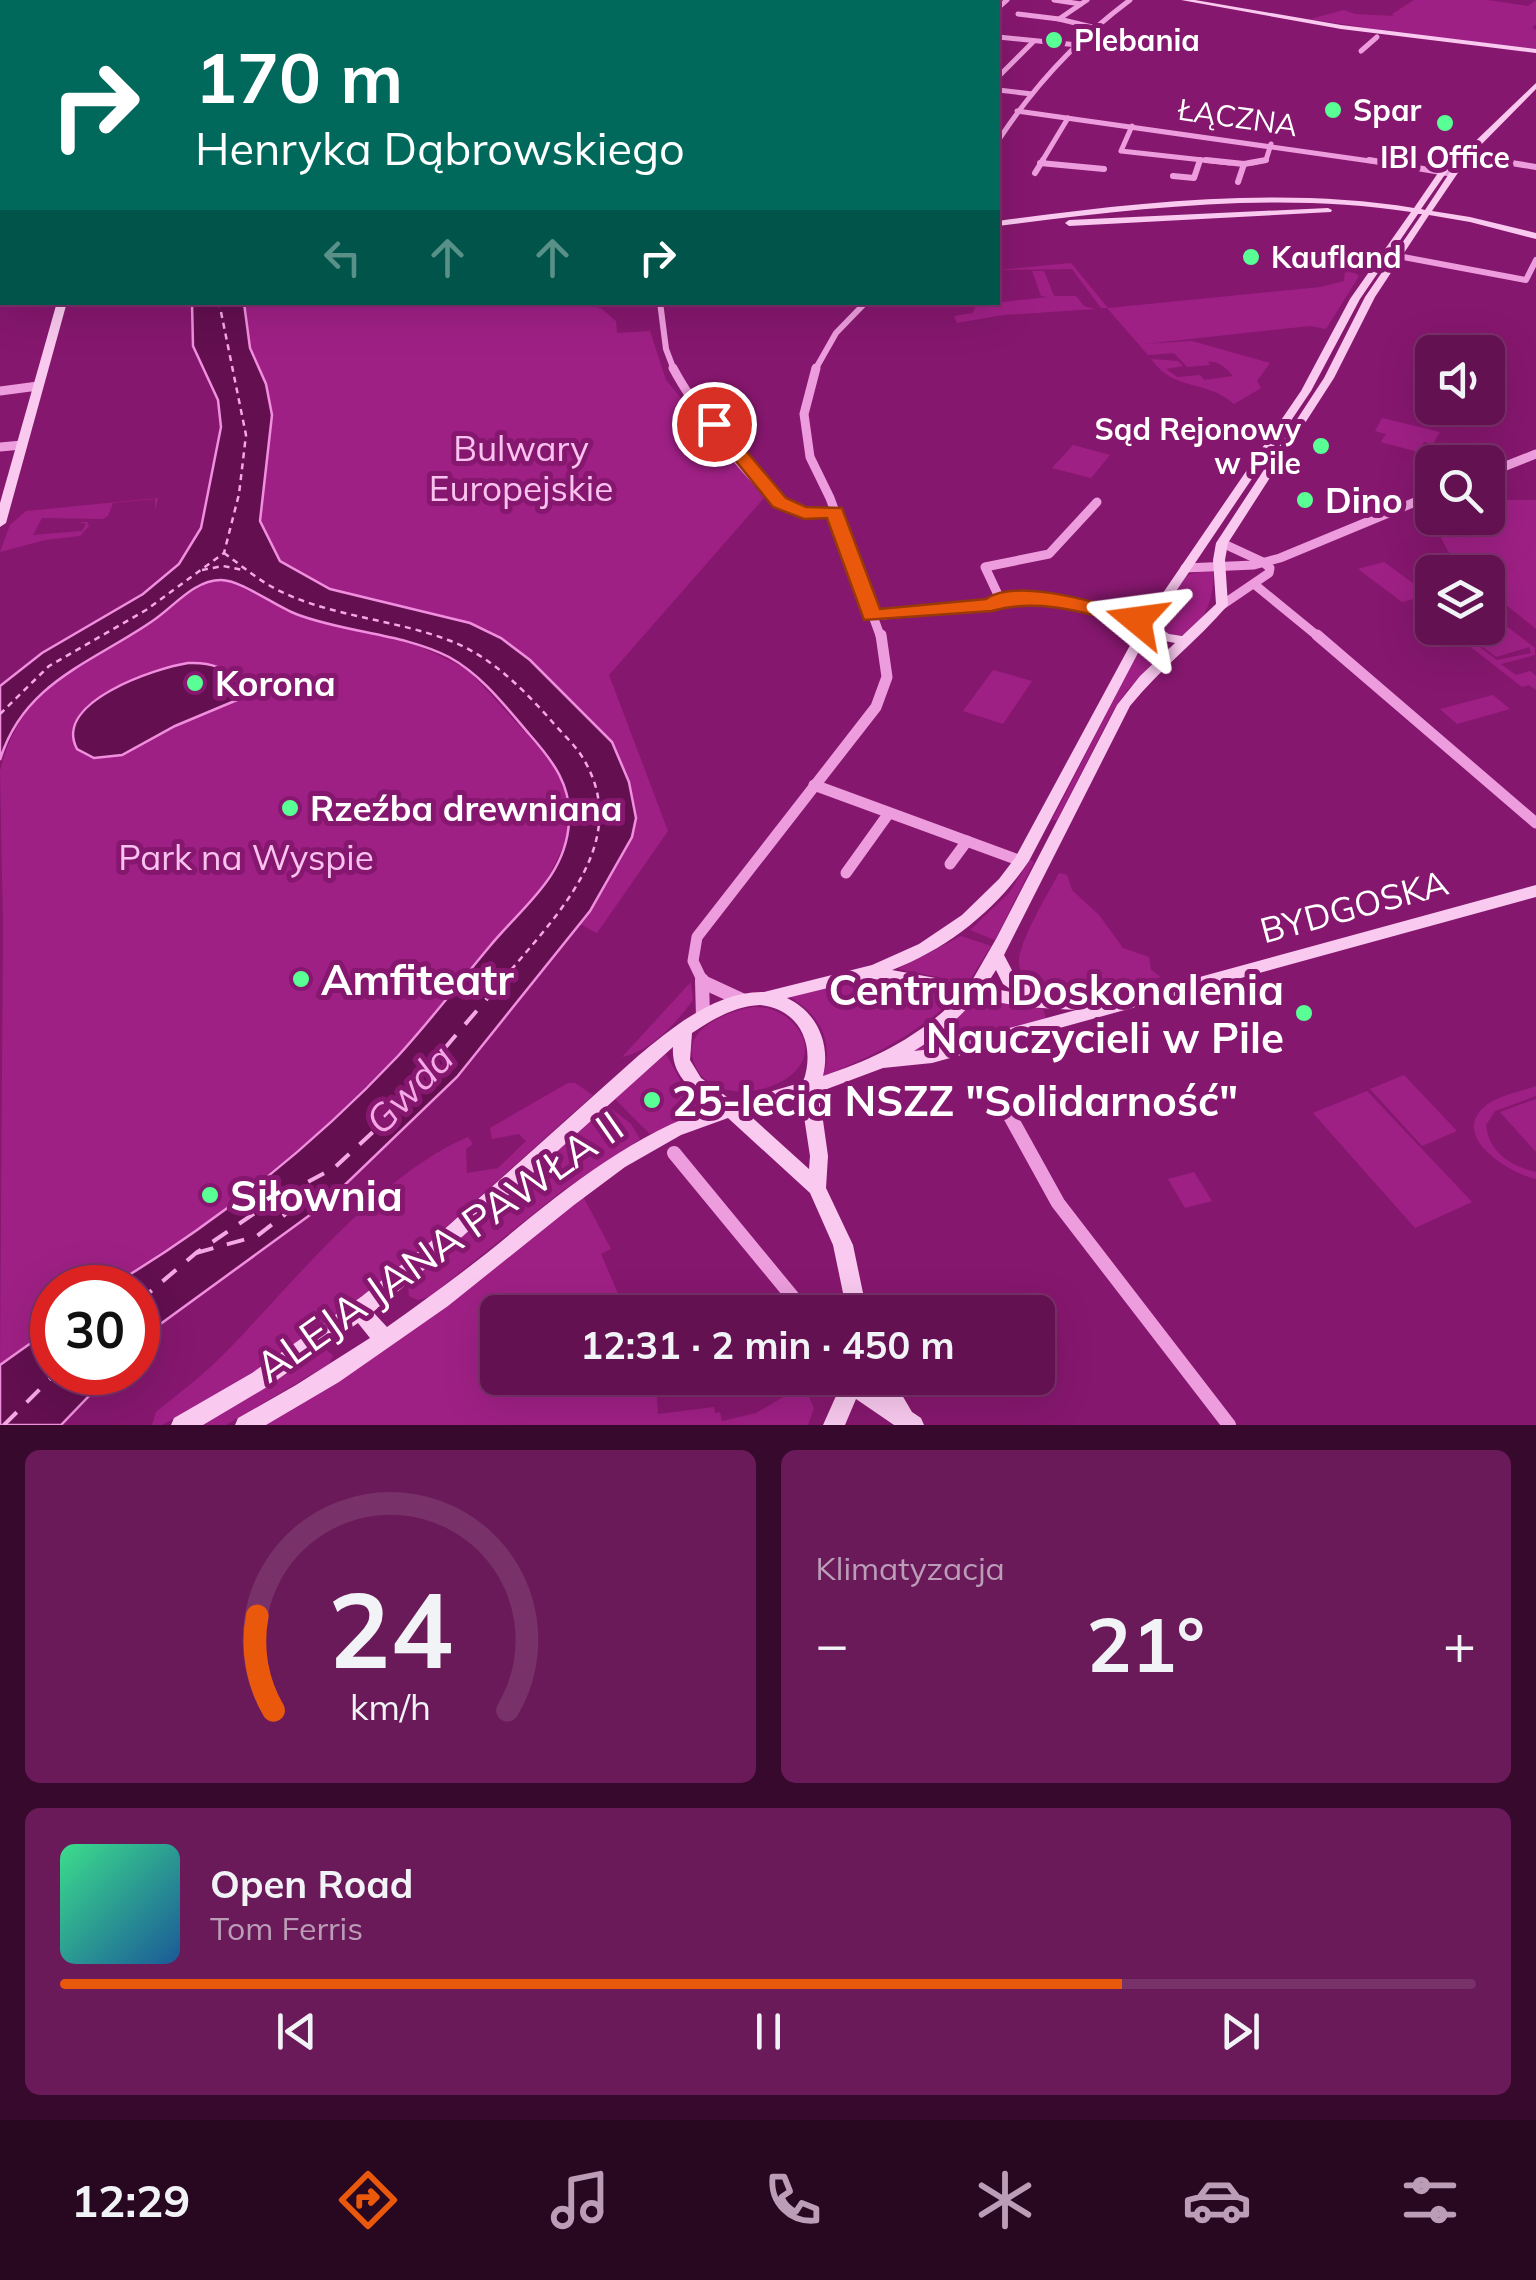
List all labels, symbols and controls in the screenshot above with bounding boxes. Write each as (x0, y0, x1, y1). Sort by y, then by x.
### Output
place label: Plebania (1074, 21, 1200, 59)
marker: Plebania (1043, 29, 1065, 51)
text: 170 m (195, 33, 403, 121)
icon: right (30, 40, 160, 170)
street label: ŁĄCZNA (1175, 90, 1300, 144)
place label: Spar (1353, 91, 1422, 129)
marker: Spar (1322, 99, 1344, 121)
marker: IBI Office (1434, 112, 1456, 134)
text: Henryka Dąbrowskiego (195, 120, 685, 176)
place label: IBI Office (1380, 138, 1510, 176)
icon: left (315, 230, 370, 285)
icon: ahead (420, 230, 475, 285)
icon: ahead (525, 230, 580, 285)
icon: right (630, 230, 685, 285)
place label: Kaufland (1271, 238, 1402, 276)
marker: Kaufland (1240, 246, 1262, 268)
map controls (1415, 335, 1505, 645)
button: sound (1415, 335, 1505, 425)
pin (672, 382, 757, 467)
icon: arrive (687, 397, 742, 452)
place label: Sąd Rejonowy w Pile (1094, 410, 1302, 482)
park label: Bulwary Europejskie (429, 426, 613, 510)
marker: Sąd Rejonowy w Pile (1310, 435, 1332, 457)
button: search (1415, 445, 1505, 535)
place label: Dino (1325, 478, 1403, 522)
marker: Dino (1294, 489, 1316, 511)
button: layers (1415, 555, 1505, 645)
position arrow (1085, 568, 1189, 672)
place label: Korona (215, 661, 336, 705)
marker: Korona (184, 672, 206, 694)
place label: Rzeźba drewniana (310, 786, 622, 830)
marker: Rzeźba drewniana (279, 797, 301, 819)
park label: Park na Wyspie (118, 835, 374, 879)
street label: BYDGOSKA (1255, 860, 1453, 952)
place label: Amfiteatr (321, 953, 514, 1006)
place label: Centrum Doskonalenia Nauczycieli w Pile (828, 963, 1284, 1064)
marker: Amfiteatr (290, 968, 312, 990)
marker: Centrum Doskonalenia Nauczycieli w Pile (1293, 1002, 1315, 1024)
water label: Gwda (355, 1034, 463, 1144)
place label: 25-lecia NSZZ "Solidarność" (672, 1074, 1238, 1127)
marker: 25-lecia NSZZ "Solidarność" (641, 1089, 663, 1111)
street label: ALEJA JANA PAWŁA II (245, 1099, 633, 1393)
place label: Siłownia (230, 1169, 403, 1222)
marker: Siłownia (199, 1184, 221, 1206)
speed limit sign: 30 (30, 1265, 160, 1395)
text: 12:31 · 2 min · 450 m (580, 1321, 955, 1369)
text: Klimatyzacja (816, 1548, 1005, 1588)
text: 24 (328, 1563, 453, 1694)
text: 21° (1087, 1597, 1205, 1691)
text: − (816, 1609, 849, 1678)
text: + (1443, 1609, 1476, 1678)
text: km/h (350, 1684, 431, 1729)
text: Open Road (210, 1860, 413, 1908)
text: Tom Ferris (210, 1908, 363, 1948)
icon: previous (269, 2004, 324, 2059)
icon: pause (741, 2004, 796, 2059)
icon: next (1213, 2004, 1268, 2059)
icon: directions (333, 2165, 403, 2235)
icon: music (545, 2165, 615, 2235)
icon: phone (758, 2165, 828, 2235)
icon: climate (970, 2165, 1040, 2235)
icon: car (1182, 2165, 1252, 2235)
icon: filters (1395, 2165, 1465, 2235)
text: 12:29 (71, 2172, 190, 2228)

